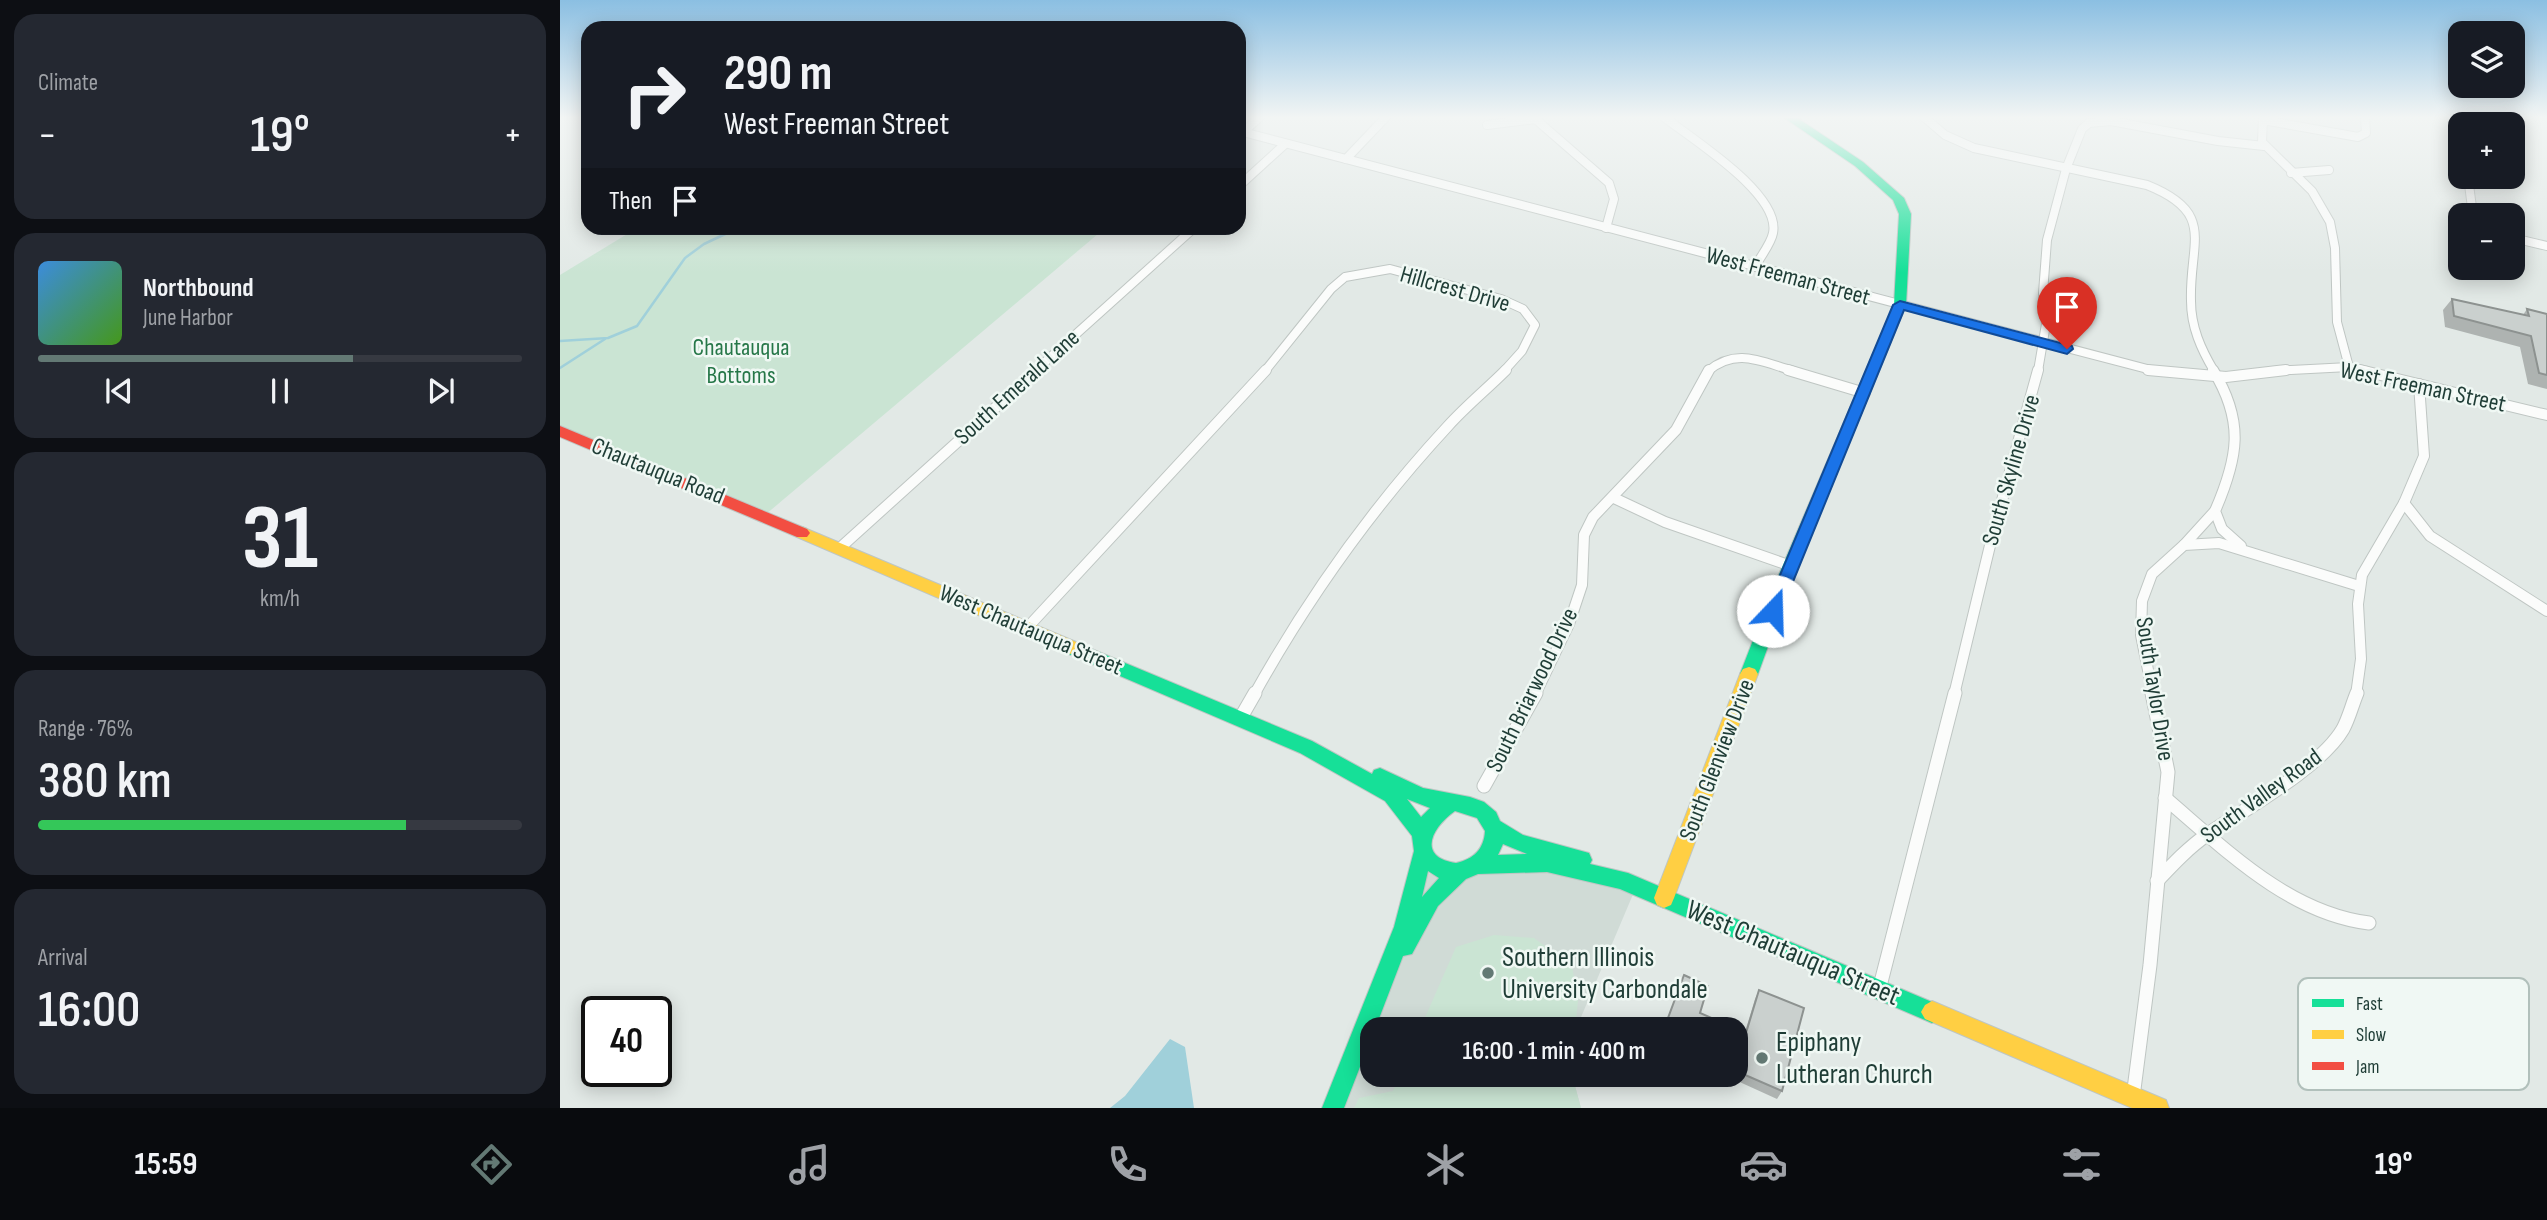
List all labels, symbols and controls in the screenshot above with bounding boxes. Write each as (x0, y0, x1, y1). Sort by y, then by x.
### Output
map controls (2448, 21, 2525, 280)
button: layers (2448, 21, 2525, 98)
text: 290 m (724, 45, 832, 104)
icon: right (609, 49, 700, 140)
text: Climate (38, 69, 98, 97)
text: 19° (250, 104, 310, 167)
text: West Freeman Street (724, 105, 949, 144)
button: + (2448, 112, 2525, 189)
text: − (38, 113, 57, 158)
text: + (503, 113, 522, 158)
icon: arrive (666, 182, 704, 220)
text: Then (609, 186, 652, 217)
button: − (2448, 203, 2525, 280)
street label: West Freeman Street (1703, 240, 1873, 312)
street label: Hillcrest Drive (1397, 260, 1513, 318)
text: Northbound (143, 273, 254, 304)
pin (2037, 277, 2097, 349)
icon: arrive (2048, 288, 2086, 326)
text: June Harbor (143, 304, 233, 332)
street label: South Emerald Lane (948, 323, 1086, 451)
park label: Chautauqua Bottoms (693, 333, 789, 390)
street label: West Freeman Street (2337, 355, 2509, 419)
icon: previous (100, 372, 138, 410)
icon: pause (261, 372, 299, 410)
icon: next (422, 372, 460, 410)
street label: South Skyline Drive (1976, 391, 2046, 549)
street label: Chautauqua Road (587, 431, 729, 511)
text: 31 (242, 485, 318, 594)
position arrow (1736, 574, 1810, 648)
street label: West Chautauqua Street (935, 578, 1127, 682)
text: km/h (260, 585, 300, 613)
street label: South Briarwood Drive (1480, 603, 1584, 777)
street label: South Taylor Drive (2129, 615, 2181, 763)
street label: South Glenview Drive (1673, 675, 1761, 845)
text: Range · 76% (38, 715, 133, 743)
street label: South Valley Road (2195, 742, 2327, 850)
text: 380 km (38, 750, 172, 813)
street label: West Chautauqua Street (1681, 893, 1905, 1013)
place label: Southern Illinois University Carbondale (1502, 941, 1708, 1006)
text: Arrival (38, 944, 87, 972)
marker: Southern Illinois University Carbondale (1480, 965, 1496, 981)
legend (2298, 978, 2529, 1090)
text: 16:00 (38, 979, 140, 1042)
text: Fast (2356, 993, 2383, 1016)
speed limit sign: 40 (581, 996, 672, 1087)
text: Slow (2356, 1024, 2386, 1047)
place label: Epiphany Lutheran Church (1776, 1026, 1933, 1091)
text: 16:00 · 1 min · 400 m (1462, 1036, 1646, 1067)
marker: Epiphany Lutheran Church (1754, 1050, 1770, 1066)
text: Jam (2355, 1056, 2379, 1079)
icon: directions (467, 1140, 516, 1189)
icon: music (785, 1140, 834, 1189)
icon: phone (1103, 1140, 1152, 1189)
icon: climate (1421, 1140, 1470, 1189)
icon: car (1739, 1140, 1788, 1189)
icon: filters (2057, 1140, 2106, 1189)
text: 15:59 (135, 1145, 198, 1184)
text: 19° (2375, 1145, 2412, 1184)

